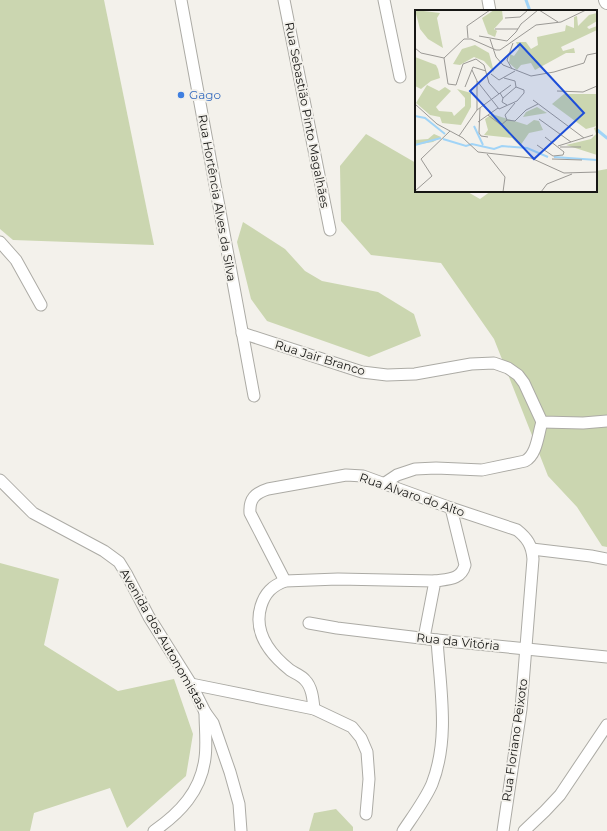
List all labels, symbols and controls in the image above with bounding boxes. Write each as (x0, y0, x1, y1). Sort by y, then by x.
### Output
inset map (415, 10, 597, 192)
street label: Rua Sebastião Pinto Magalhães (282, 21, 333, 209)
place label: Gago (189, 87, 221, 102)
marker: Gago (176, 90, 186, 100)
street label: Rua Hortência Alves da Silva (195, 113, 240, 283)
street label: Rua Jair Branco (273, 337, 367, 378)
street label: Rua Alvaro do Alto (358, 469, 467, 520)
street label: Avenida dos Autonomistas (117, 566, 210, 712)
street label: Rua da Vitória (416, 630, 501, 653)
street label: Rua Floriano Peixoto (498, 678, 531, 802)

